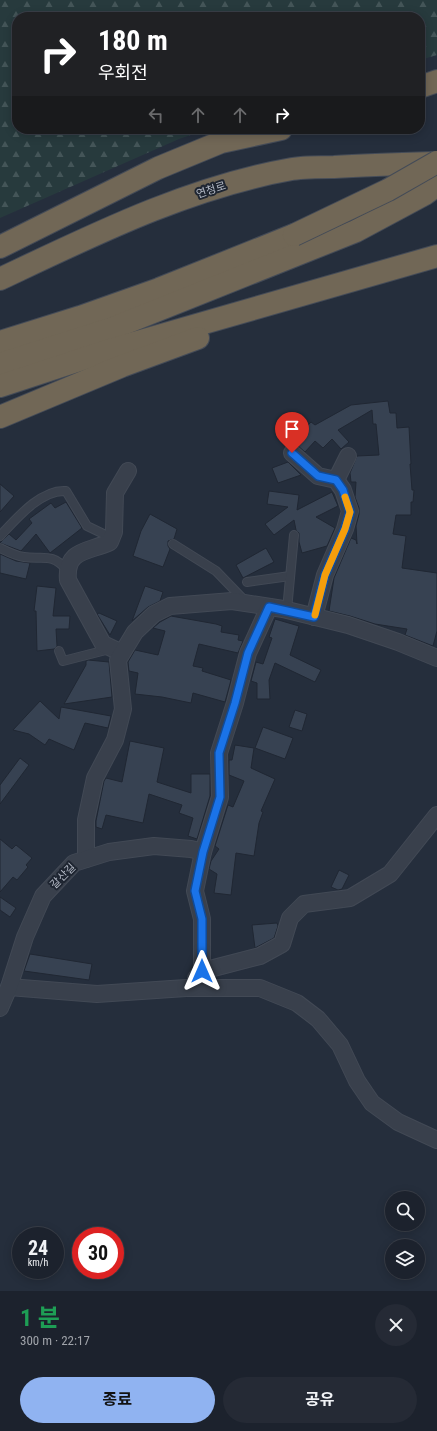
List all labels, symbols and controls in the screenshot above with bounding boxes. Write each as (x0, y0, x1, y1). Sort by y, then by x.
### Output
text: 180 m (98, 24, 168, 57)
icon: right (32, 28, 84, 80)
text: 우회전 (98, 62, 148, 83)
icon: left (145, 104, 167, 126)
icon: ahead (187, 104, 209, 126)
icon: ahead (229, 104, 251, 126)
icon: right (271, 104, 293, 126)
street label: 연청로 (195, 179, 227, 201)
pin (275, 412, 309, 453)
icon: arrive (281, 418, 303, 440)
street label: 갈산길 (48, 861, 78, 891)
position arrow (181, 950, 223, 992)
map controls (385, 1191, 425, 1279)
button: search (385, 1191, 425, 1231)
speed limit sign: 30 (72, 1227, 124, 1279)
text: 24 (28, 1236, 48, 1260)
button: layers (385, 1239, 425, 1279)
text: km/h (28, 1257, 48, 1268)
text: 1 분 (20, 1304, 60, 1332)
button: close (375, 1304, 417, 1346)
text: 300 m · 22:17 (20, 1333, 90, 1348)
button: 종료 (20, 1377, 215, 1423)
button: 공유 (223, 1377, 417, 1423)

